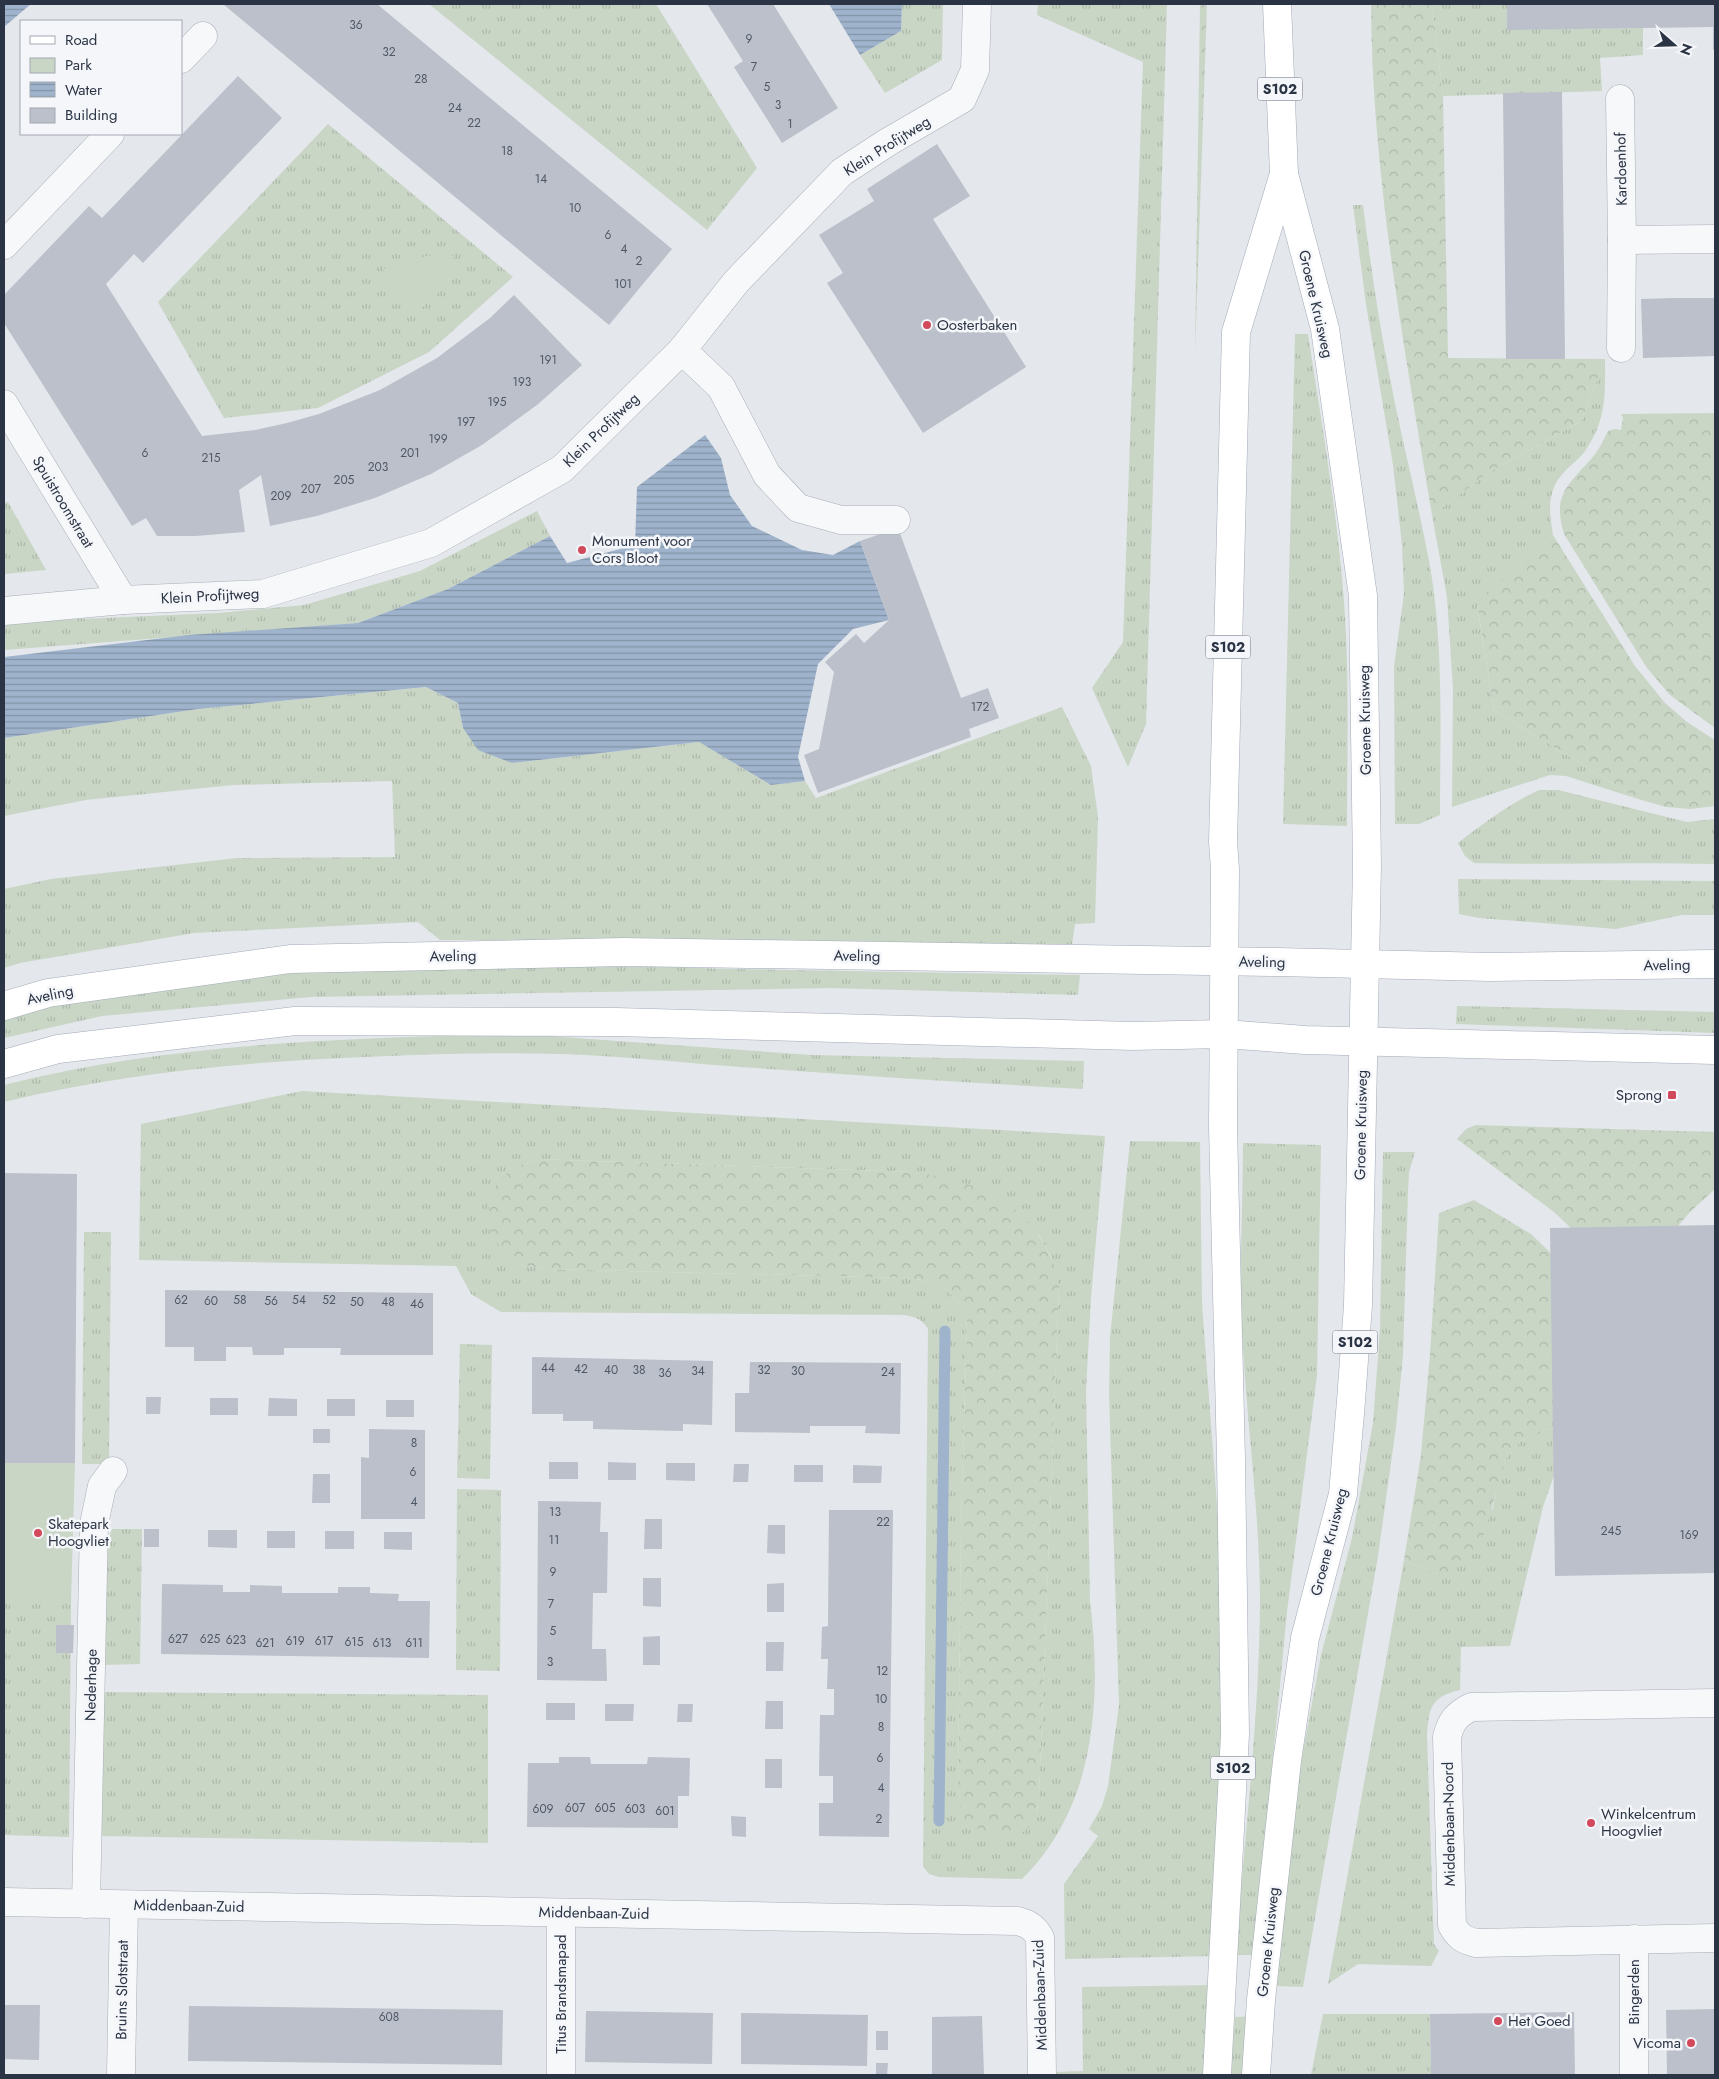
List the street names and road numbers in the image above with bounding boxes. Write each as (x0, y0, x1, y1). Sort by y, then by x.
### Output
road number: S102 (1258, 78, 1302, 100)
street label: Klein Profijtweg (839, 111, 935, 181)
street label: Kardoenhof (1609, 131, 1633, 206)
street label: Groene Kruisweg (1293, 248, 1339, 360)
street label: Klein Profijtweg (558, 388, 644, 472)
street label: Spuistroomstraat (27, 452, 99, 553)
street label: Klein Profijtweg (160, 582, 260, 610)
road number: S102 (1206, 636, 1250, 659)
street label: Groene Kruisweg (1353, 665, 1377, 775)
street label: Aveling (429, 945, 477, 967)
street label: Aveling (833, 945, 881, 967)
street label: Aveling (1238, 951, 1286, 973)
street label: Aveling (1643, 954, 1691, 976)
street label: Aveling (25, 979, 75, 1011)
street label: Groene Kruisweg (1349, 1070, 1373, 1180)
road number: S102 (1332, 1330, 1378, 1354)
street label: Groene Kruisweg (1305, 1486, 1353, 1598)
street label: Nederhage (79, 1648, 103, 1721)
road number: S102 (1210, 1756, 1256, 1780)
street label: Middenbaan-Noord (1437, 1762, 1461, 1886)
street label: Groene Kruisweg (1251, 1886, 1285, 1998)
street label: Middenbaan-Zuid (133, 1894, 245, 1918)
street label: Middenbaan-Zuid (538, 1901, 650, 1925)
street label: Titus Brandsmapad (550, 1934, 572, 2054)
street label: Bruins Slotstraat (110, 1939, 134, 2040)
street label: Middenbaan-Zuid (1027, 1939, 1053, 2051)
street label: Bingerden (1623, 1959, 1645, 2025)

